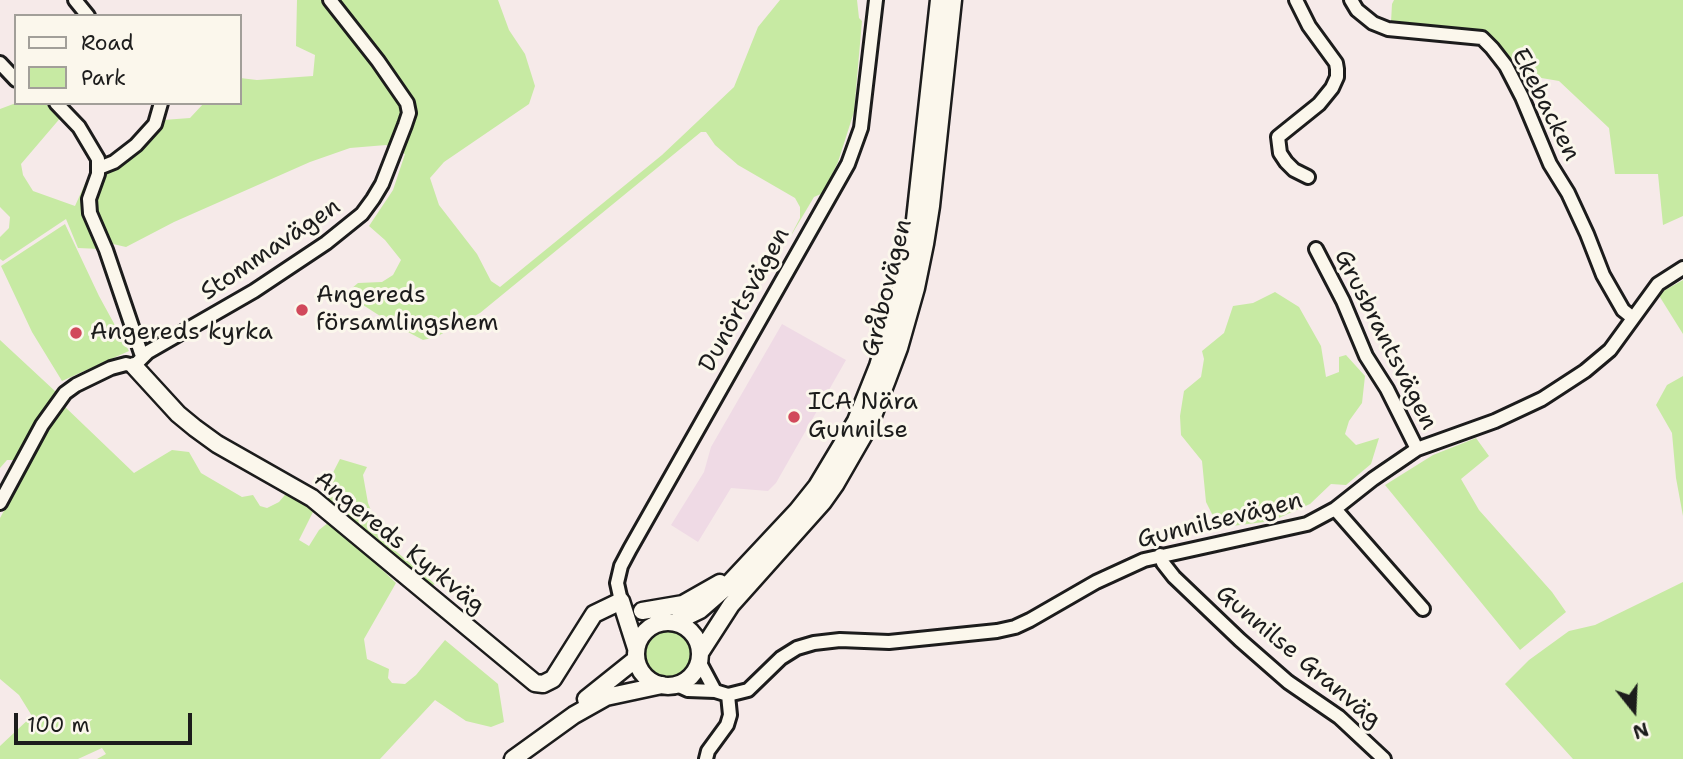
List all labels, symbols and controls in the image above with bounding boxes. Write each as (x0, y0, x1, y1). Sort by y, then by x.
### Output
legend (14, 14, 242, 105)
text: Road (81, 29, 134, 57)
street label: Ekebacken (1504, 44, 1586, 166)
text: Park (81, 64, 126, 92)
street label: Stommavägen (196, 193, 346, 307)
street label: Gråbovägen (857, 216, 919, 360)
street label: Dunörtsvägen (694, 223, 796, 377)
street label: Grusbrantsvägen (1327, 245, 1443, 435)
place label: Angereds församlingshem (316, 282, 499, 338)
marker: Angereds församlingshem (294, 302, 310, 318)
place label: Angereds kyrka (90, 319, 273, 347)
marker: Angereds kyrka (68, 325, 84, 341)
place label: ICA Nära Gunnilse (808, 389, 918, 445)
marker: ICA Nära Gunnilse (786, 409, 802, 425)
street label: Angereds Kyrkväg (308, 465, 490, 621)
street label: Gunnilsevägen (1134, 487, 1306, 555)
street label: Gunnilse Granväg (1209, 579, 1387, 735)
north arrow (1599, 675, 1669, 745)
scale bar (18, 700, 196, 744)
text: 100 m (27, 711, 90, 739)
text: N (1630, 716, 1652, 745)

